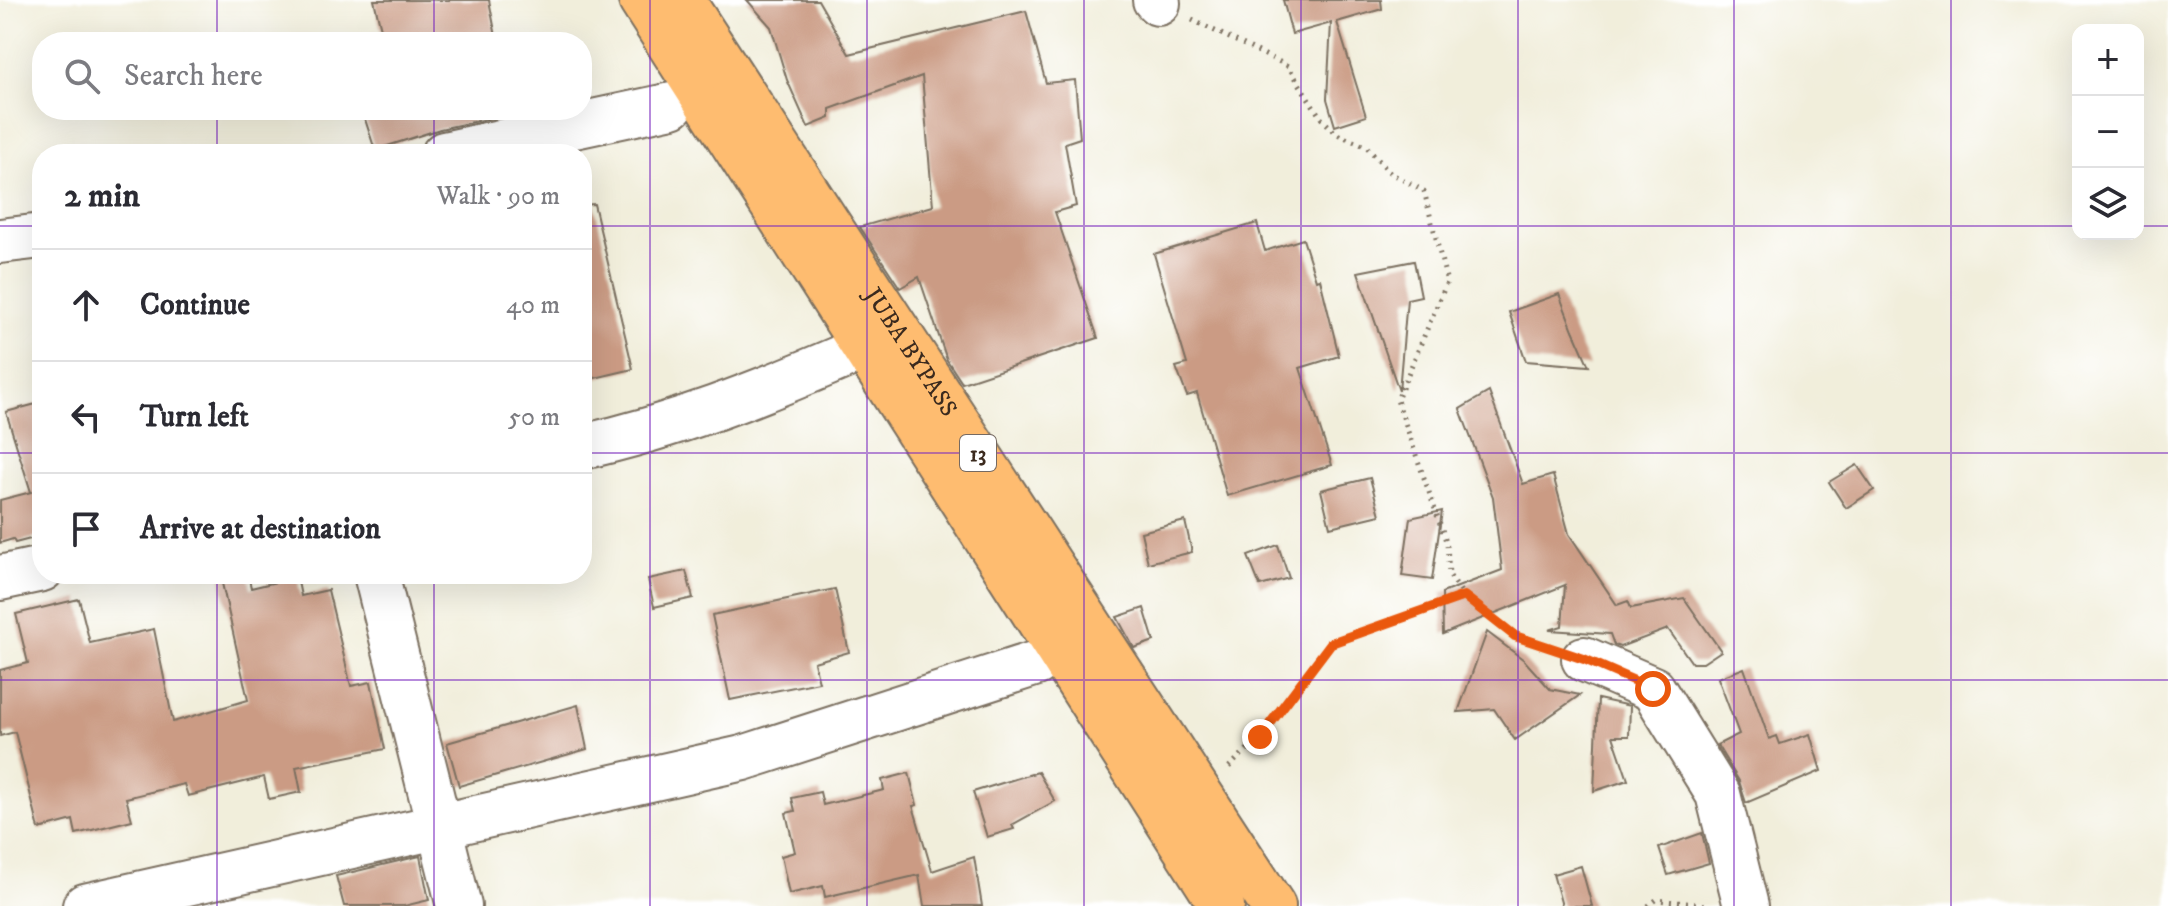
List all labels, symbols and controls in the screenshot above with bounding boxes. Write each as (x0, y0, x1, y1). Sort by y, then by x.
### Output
map controls (2072, 24, 2144, 240)
button: + (2072, 24, 2144, 96)
search box (32, 32, 592, 120)
icon: search (60, 54, 104, 98)
text: Search here (124, 58, 263, 95)
button: − (2072, 96, 2144, 168)
button: layers (2072, 168, 2144, 240)
text: 2 min (64, 175, 140, 217)
text: Walk · 90 m (437, 180, 560, 213)
street label: JUBA BYPASS (857, 280, 964, 423)
icon: ahead (64, 283, 108, 327)
text: Continue (140, 287, 250, 324)
text: 40 m (506, 289, 560, 322)
icon: left (64, 395, 108, 439)
text: Turn left (140, 399, 249, 436)
text: 50 m (508, 401, 560, 434)
road number: 13 (960, 435, 996, 471)
icon: arrive (64, 507, 108, 551)
text: Arrive at destination (140, 511, 381, 548)
route start (1635, 671, 1671, 707)
route end (1242, 719, 1278, 755)

